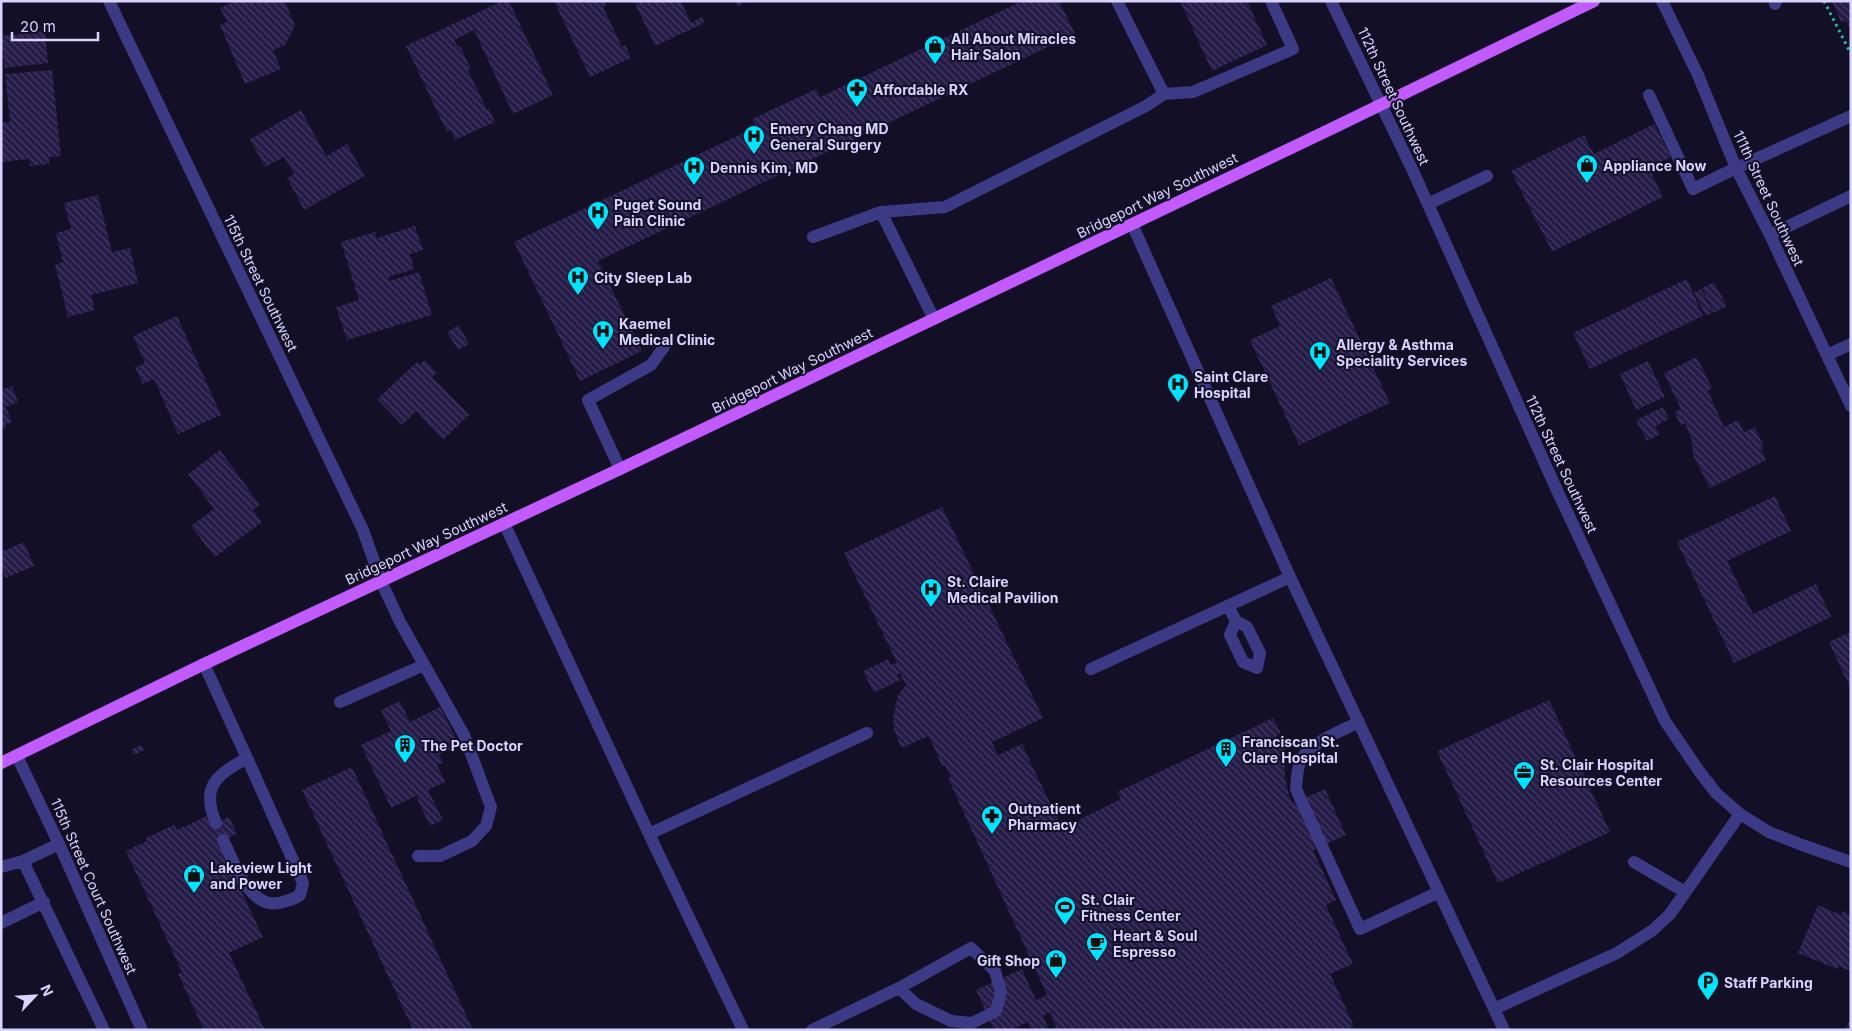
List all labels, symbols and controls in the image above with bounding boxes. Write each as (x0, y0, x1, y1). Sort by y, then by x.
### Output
scale bar (12, 10, 99, 42)
text: 20 m (20, 17, 56, 36)
street label: 112th Street Southwest (1355, 24, 1434, 168)
place label: All About Miracles Hair Salon (951, 30, 1076, 63)
shop icon: All About Miracles Hair Salon (923, 34, 947, 65)
pharmacy icon: Affordable RX (845, 77, 869, 108)
place label: Affordable RX (873, 81, 968, 98)
place label: Emery Chang MD General Surgery (770, 120, 889, 153)
hospital icon: Emery Chang MD General Surgery (742, 124, 766, 155)
street label: 111th Street Southwest (1730, 128, 1808, 269)
street label: Bridgeport Way Southwest (1074, 148, 1241, 241)
shop icon: Appliance Now (1575, 153, 1599, 184)
hospital icon: Dennis Kim, MD (682, 155, 706, 186)
place label: Appliance Now (1603, 157, 1706, 174)
place label: Dennis Kim, MD (710, 159, 818, 176)
place label: Puget Sound Pain Clinic (614, 196, 701, 229)
hospital icon: Puget Sound Pain Clinic (586, 200, 610, 231)
street label: 115th Street Southwest (220, 212, 302, 355)
hospital icon: City Sleep Lab (566, 265, 590, 296)
place label: City Sleep Lab (594, 269, 692, 286)
place label: Kaemel Medical Clinic (619, 315, 715, 348)
hospital icon: Kaemel Medical Clinic (591, 319, 615, 350)
street label: Bridgeport Way Southwest (709, 323, 876, 416)
place label: Allergy & Asthma Speciality Services (1336, 336, 1467, 369)
hospital icon: Allergy & Asthma Speciality Services (1308, 340, 1332, 371)
place label: Saint Clare Hospital (1194, 368, 1268, 401)
hospital icon: Saint Clare Hospital (1166, 372, 1190, 403)
street label: 112th Street Southwest (1523, 392, 1602, 536)
street label: Bridgeport Way Southwest (342, 498, 510, 588)
place label: St. Claire Medical Pavilion (947, 573, 1058, 606)
hospital icon: St. Claire Medical Pavilion (919, 577, 943, 608)
building icon: The Pet Doctor (393, 733, 417, 764)
place label: Franciscan St. Clare Hospital (1242, 733, 1340, 766)
place label: The Pet Doctor (421, 737, 523, 754)
building icon: Franciscan St. Clare Hospital (1214, 737, 1238, 768)
place label: St. Clair Hospital Resources Center (1540, 756, 1662, 789)
office icon: St. Clair Hospital Resources Center (1512, 760, 1536, 791)
street label: 115th Street Court Southwest (47, 795, 141, 977)
place label: Outpatient Pharmacy (1008, 800, 1081, 833)
pharmacy icon: Outpatient Pharmacy (980, 804, 1004, 835)
place label: Lakeview Light and Power (210, 859, 312, 892)
shop icon: Lakeview Light and Power (182, 863, 206, 894)
place label: St. Clair Fitness Center (1081, 891, 1181, 924)
sports icon: St. Clair Fitness Center (1053, 895, 1077, 926)
place label: Heart & Soul Espresso (1113, 927, 1197, 960)
cafe icon: Heart & Soul Espresso (1085, 931, 1109, 962)
shop icon: Gift Shop (1044, 948, 1068, 979)
place label: Gift Shop (977, 952, 1040, 969)
parking icon: Staff Parking (1696, 970, 1720, 1001)
north arrow (10, 971, 60, 1021)
place label: Staff Parking (1724, 974, 1813, 991)
text: N (37, 982, 57, 999)

